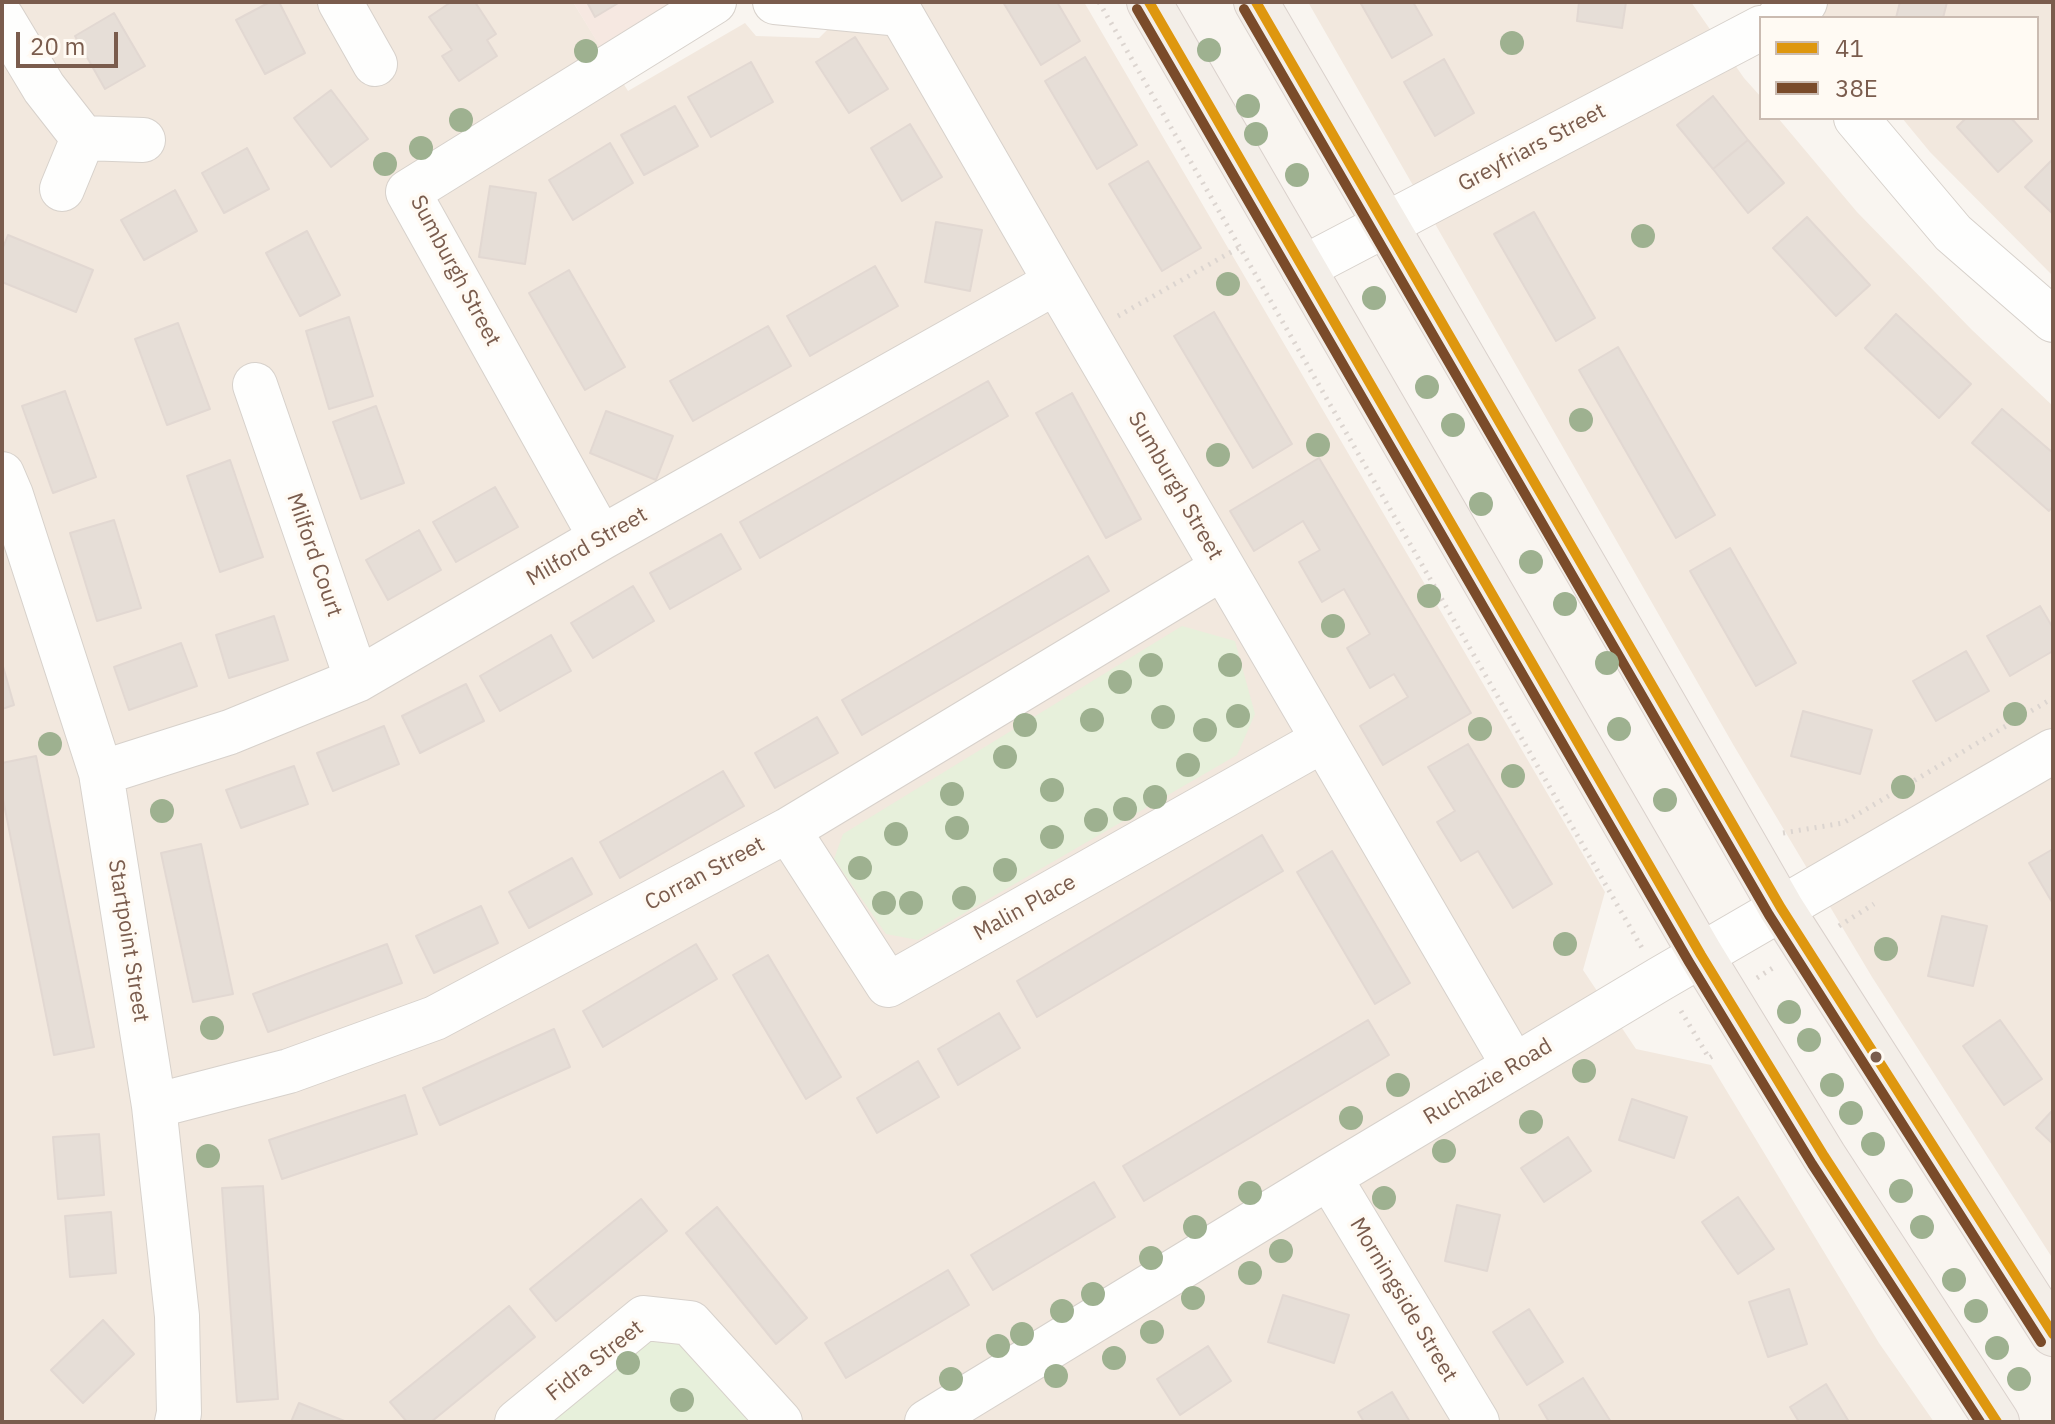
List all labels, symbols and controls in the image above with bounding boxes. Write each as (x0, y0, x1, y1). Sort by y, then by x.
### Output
scale bar (20, 16, 122, 66)
legend (1759, 16, 2039, 120)
text: 20 m (30, 30, 85, 62)
text: 41 (1835, 32, 1864, 64)
text: 38E (1835, 72, 1878, 104)
street label: Greyfriars Street (1454, 98, 1610, 198)
street label: Sumburgh Street (404, 191, 506, 351)
street label: Sumburgh Street (1122, 407, 1228, 565)
street label: Milford Court (281, 490, 347, 620)
street label: Milford Street (522, 502, 652, 592)
street label: Corran Street (641, 831, 769, 917)
street label: Startpoint Street (102, 858, 154, 1024)
street label: Malin Place (969, 869, 1081, 947)
street label: Ruchazie Road (1419, 1033, 1557, 1131)
unlabelled marker (1868, 1049, 1884, 1065)
street label: Morningside Street (1344, 1213, 1462, 1387)
street label: Fidra Street (541, 1315, 649, 1407)

